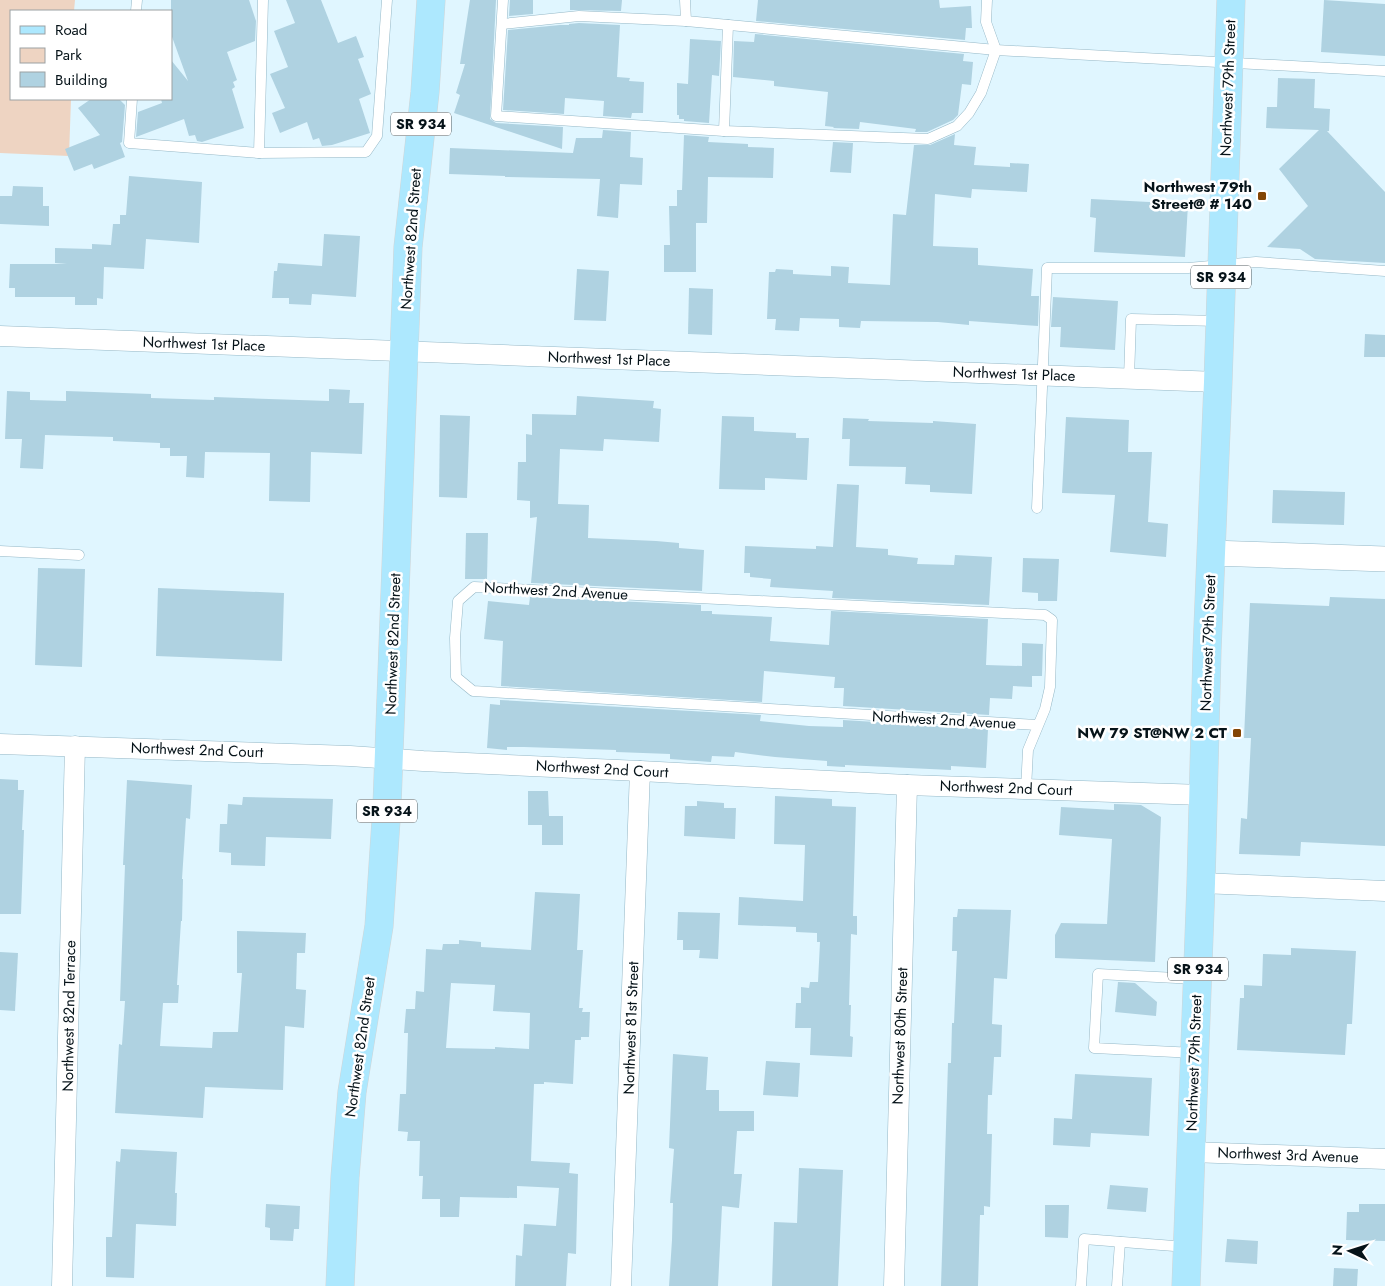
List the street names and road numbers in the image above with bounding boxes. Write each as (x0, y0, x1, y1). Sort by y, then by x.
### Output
street label: Northwest 79th Street (1215, 19, 1241, 157)
road number: SR 934 (391, 112, 451, 136)
street label: Northwest 82nd Street (395, 167, 427, 310)
road number: SR 934 (1191, 266, 1251, 288)
street label: Northwest 1st Place (142, 331, 266, 357)
street label: Northwest 1st Place (547, 346, 671, 372)
street label: Northwest 1st Place (952, 361, 1076, 387)
street label: Northwest 82nd Street (380, 572, 406, 715)
street label: Northwest 79th Street (1195, 574, 1221, 712)
street label: Northwest 2nd Avenue (483, 576, 629, 606)
street label: Northwest 2nd Avenue (871, 705, 1017, 735)
street label: Northwest 2nd Court (130, 737, 264, 763)
street label: Northwest 2nd Court (535, 755, 669, 783)
street label: Northwest 2nd Court (939, 775, 1073, 801)
road number: SR 934 (357, 799, 417, 822)
street label: Northwest 82nd Terrace (57, 940, 81, 1092)
road number: SR 934 (1168, 958, 1228, 981)
street label: Northwest 81st Street (618, 961, 644, 1095)
street label: Northwest 80th Street (887, 967, 913, 1105)
street label: Northwest 82nd Street (339, 975, 381, 1119)
street label: Northwest 79th Street (1181, 994, 1207, 1132)
street label: Northwest 3rd Avenue (1217, 1142, 1359, 1168)

